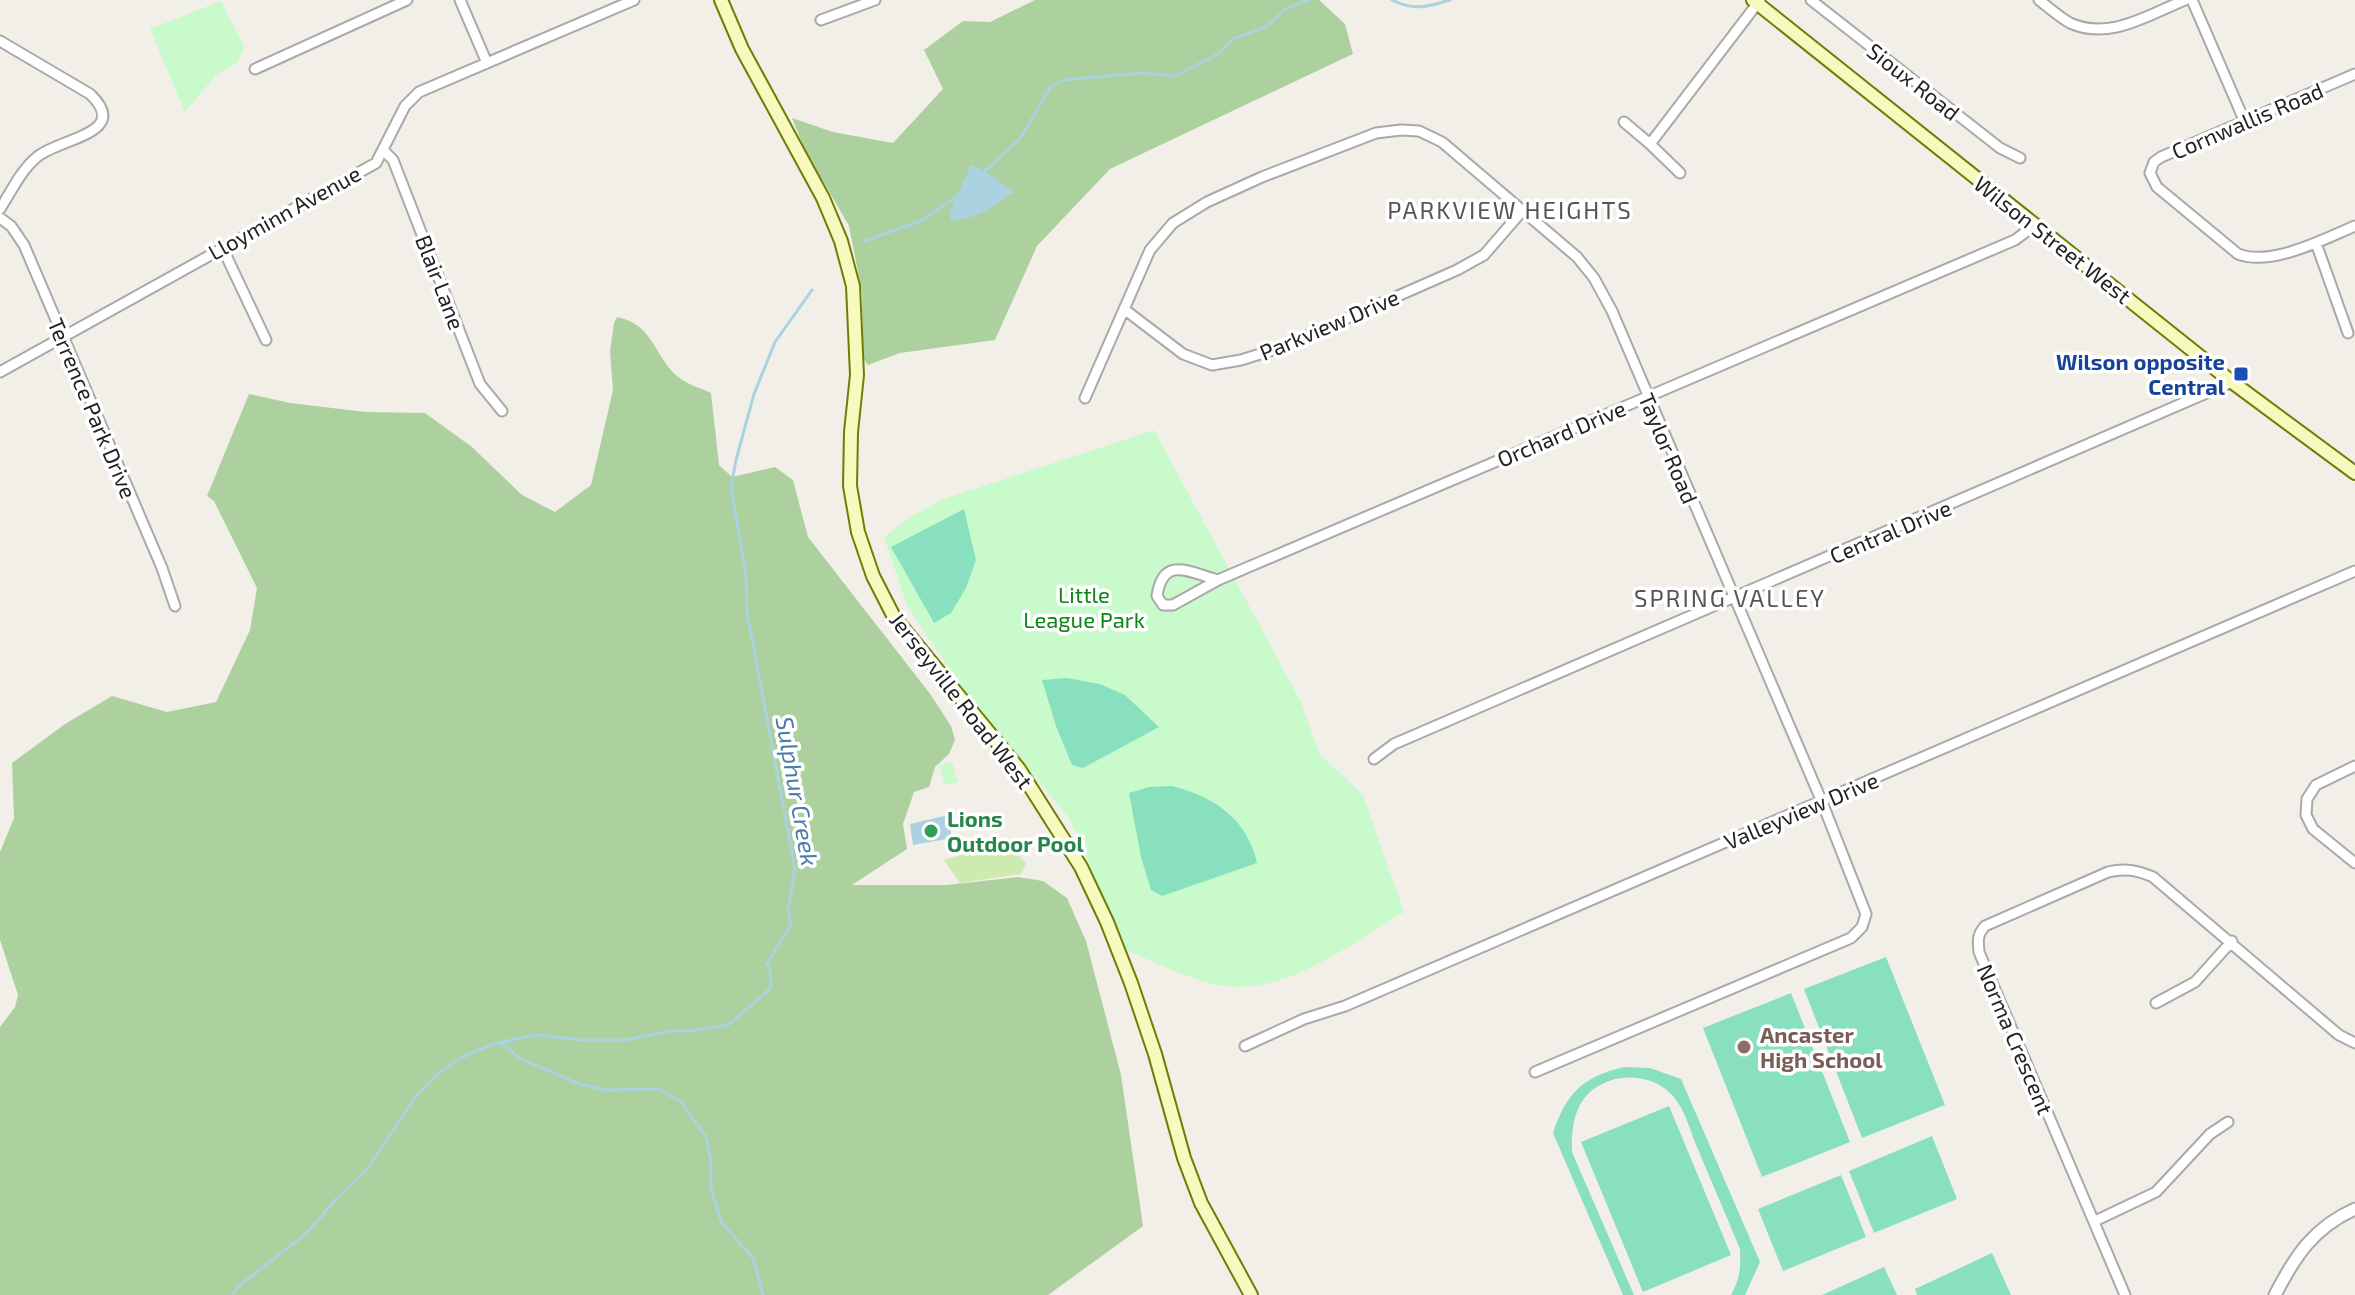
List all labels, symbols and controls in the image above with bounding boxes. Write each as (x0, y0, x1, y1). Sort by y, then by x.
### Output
street label: Sioux Road (1863, 37, 1965, 125)
street label: Cornwallis Road (2167, 76, 2327, 164)
street label: Lloyminn Avenue (203, 159, 365, 265)
street label: Wilson Street West (1969, 170, 2137, 308)
district label: PARKVIEW HEIGHTS (1387, 195, 1633, 224)
street label: Blair Lane (411, 231, 471, 333)
street label: Parkview Drive (1255, 283, 1403, 365)
street label: Terrence Park Drive (43, 314, 143, 502)
place label: Wilson opposite Central (2056, 348, 2226, 399)
marker: Wilson opposite Central (2232, 365, 2250, 383)
street label: Taylor Road (1634, 389, 1704, 507)
street label: Orchard Drive (1493, 394, 1629, 472)
street label: Central Drive (1825, 494, 1955, 568)
park label: Little League Park (1023, 581, 1145, 632)
district label: SPRING VALLEY (1634, 583, 1826, 612)
street label: Jerseyville Road West (885, 607, 1039, 793)
water label: Sulphur Creek (771, 714, 825, 868)
street label: Valleyview Drive (1720, 766, 1882, 854)
place label: Lions Outdoor Pool (947, 805, 1085, 856)
marker: Lions Outdoor Pool (922, 822, 940, 840)
street label: Norma Crescent (1973, 960, 2059, 1118)
place label: Ancaster High School (1760, 1021, 1883, 1072)
marker: Ancaster High School (1735, 1038, 1753, 1056)

